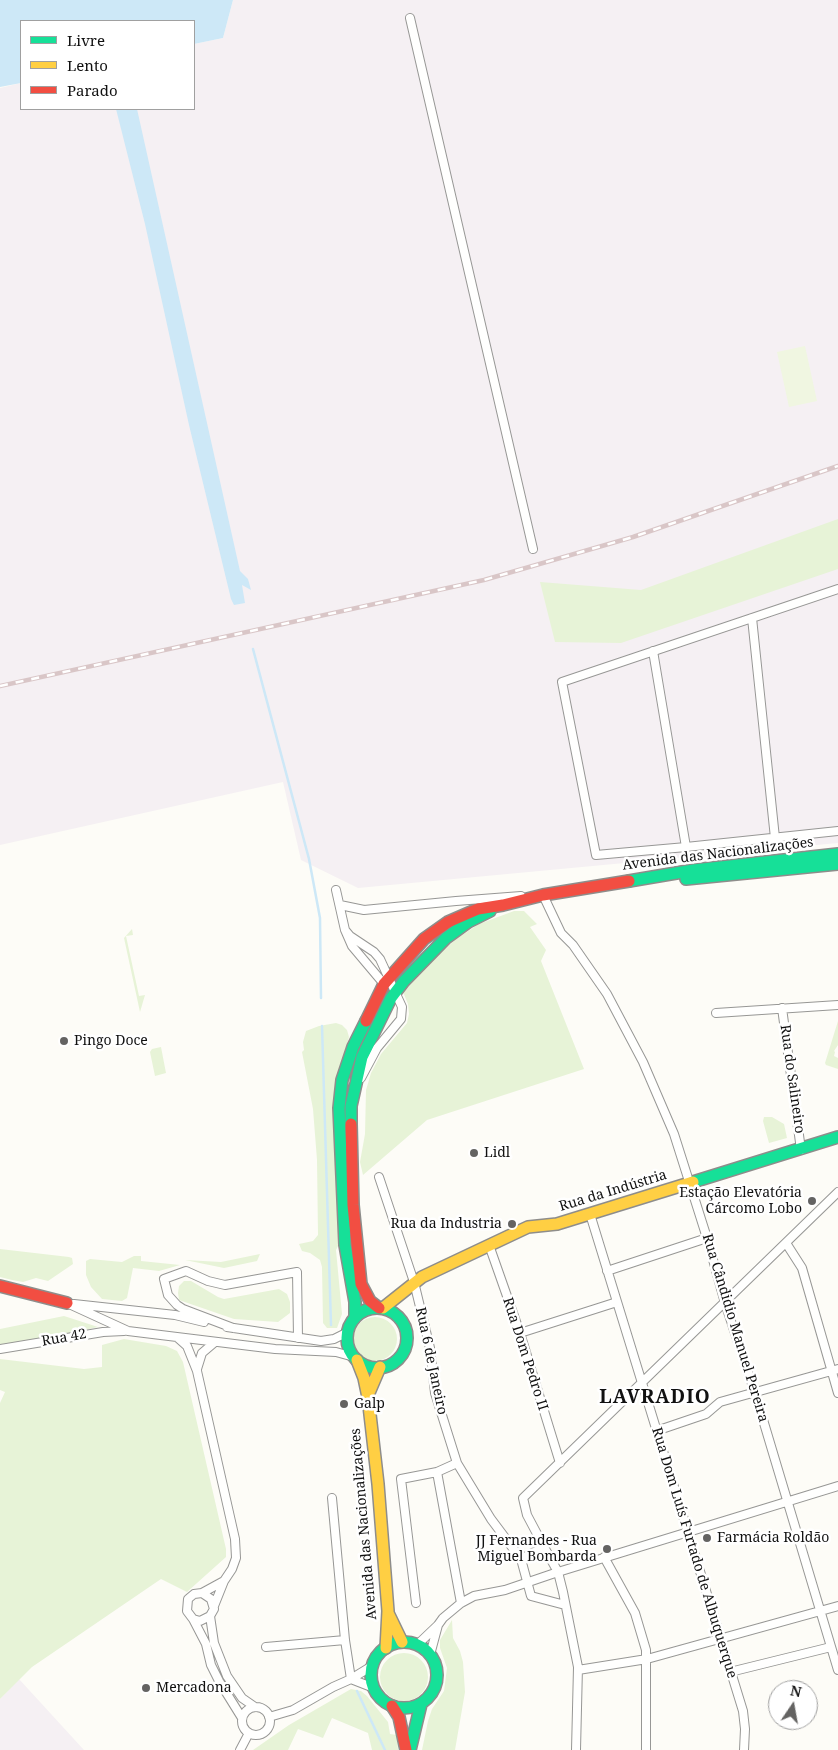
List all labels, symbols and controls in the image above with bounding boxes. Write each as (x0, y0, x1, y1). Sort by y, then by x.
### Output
legend (20, 20, 195, 110)
text: Livre (67, 30, 105, 50)
text: Lento (67, 55, 108, 75)
text: Parado (67, 80, 118, 100)
street label: Avenida das Nacionalizações (622, 834, 814, 874)
street label: Rua do Salineiro (776, 1023, 808, 1135)
place label: Pingo Doce (74, 1033, 148, 1049)
marker: Pingo Doce (58, 1035, 70, 1047)
place label: Lidl (484, 1145, 510, 1161)
marker: Lidl (468, 1147, 480, 1159)
street label: Rua da Indústria (557, 1167, 669, 1215)
place label: Estação Elevatória Cárcomo Lobo (679, 1185, 802, 1218)
marker: Estação Elevatória Cárcomo Lobo (806, 1195, 818, 1207)
place label: Rua da Industria (390, 1216, 502, 1232)
marker: Rua da Industria (506, 1218, 518, 1230)
street label: Rua Cândidio Manuel Pereira (698, 1232, 772, 1424)
street label: Rua Dom Pedro II (499, 1295, 551, 1413)
street label: Rua 6 de Janeiro (411, 1306, 451, 1416)
street label: Rua 42 (40, 1326, 88, 1350)
district label: LAVRADIO (598, 1387, 712, 1409)
place label: Galp (354, 1396, 385, 1412)
marker: Galp (338, 1398, 350, 1410)
street label: Rua Dom Luís Furtado de Albuquerque (648, 1425, 740, 1681)
street label: Avenida das Nacionalizações (347, 1428, 381, 1620)
place label: Farmácia Roldão (717, 1530, 829, 1546)
marker: Farmácia Roldão (701, 1532, 713, 1544)
place label: JJ Fernandes - Rua Miguel Bombarda (476, 1533, 597, 1565)
marker: JJ Fernandes - Rua Miguel Bombarda (601, 1543, 613, 1555)
place label: Mercadona (156, 1680, 232, 1696)
north arrow (768, 1680, 818, 1730)
text: N (789, 1680, 803, 1701)
marker: Mercadona (140, 1682, 152, 1694)

